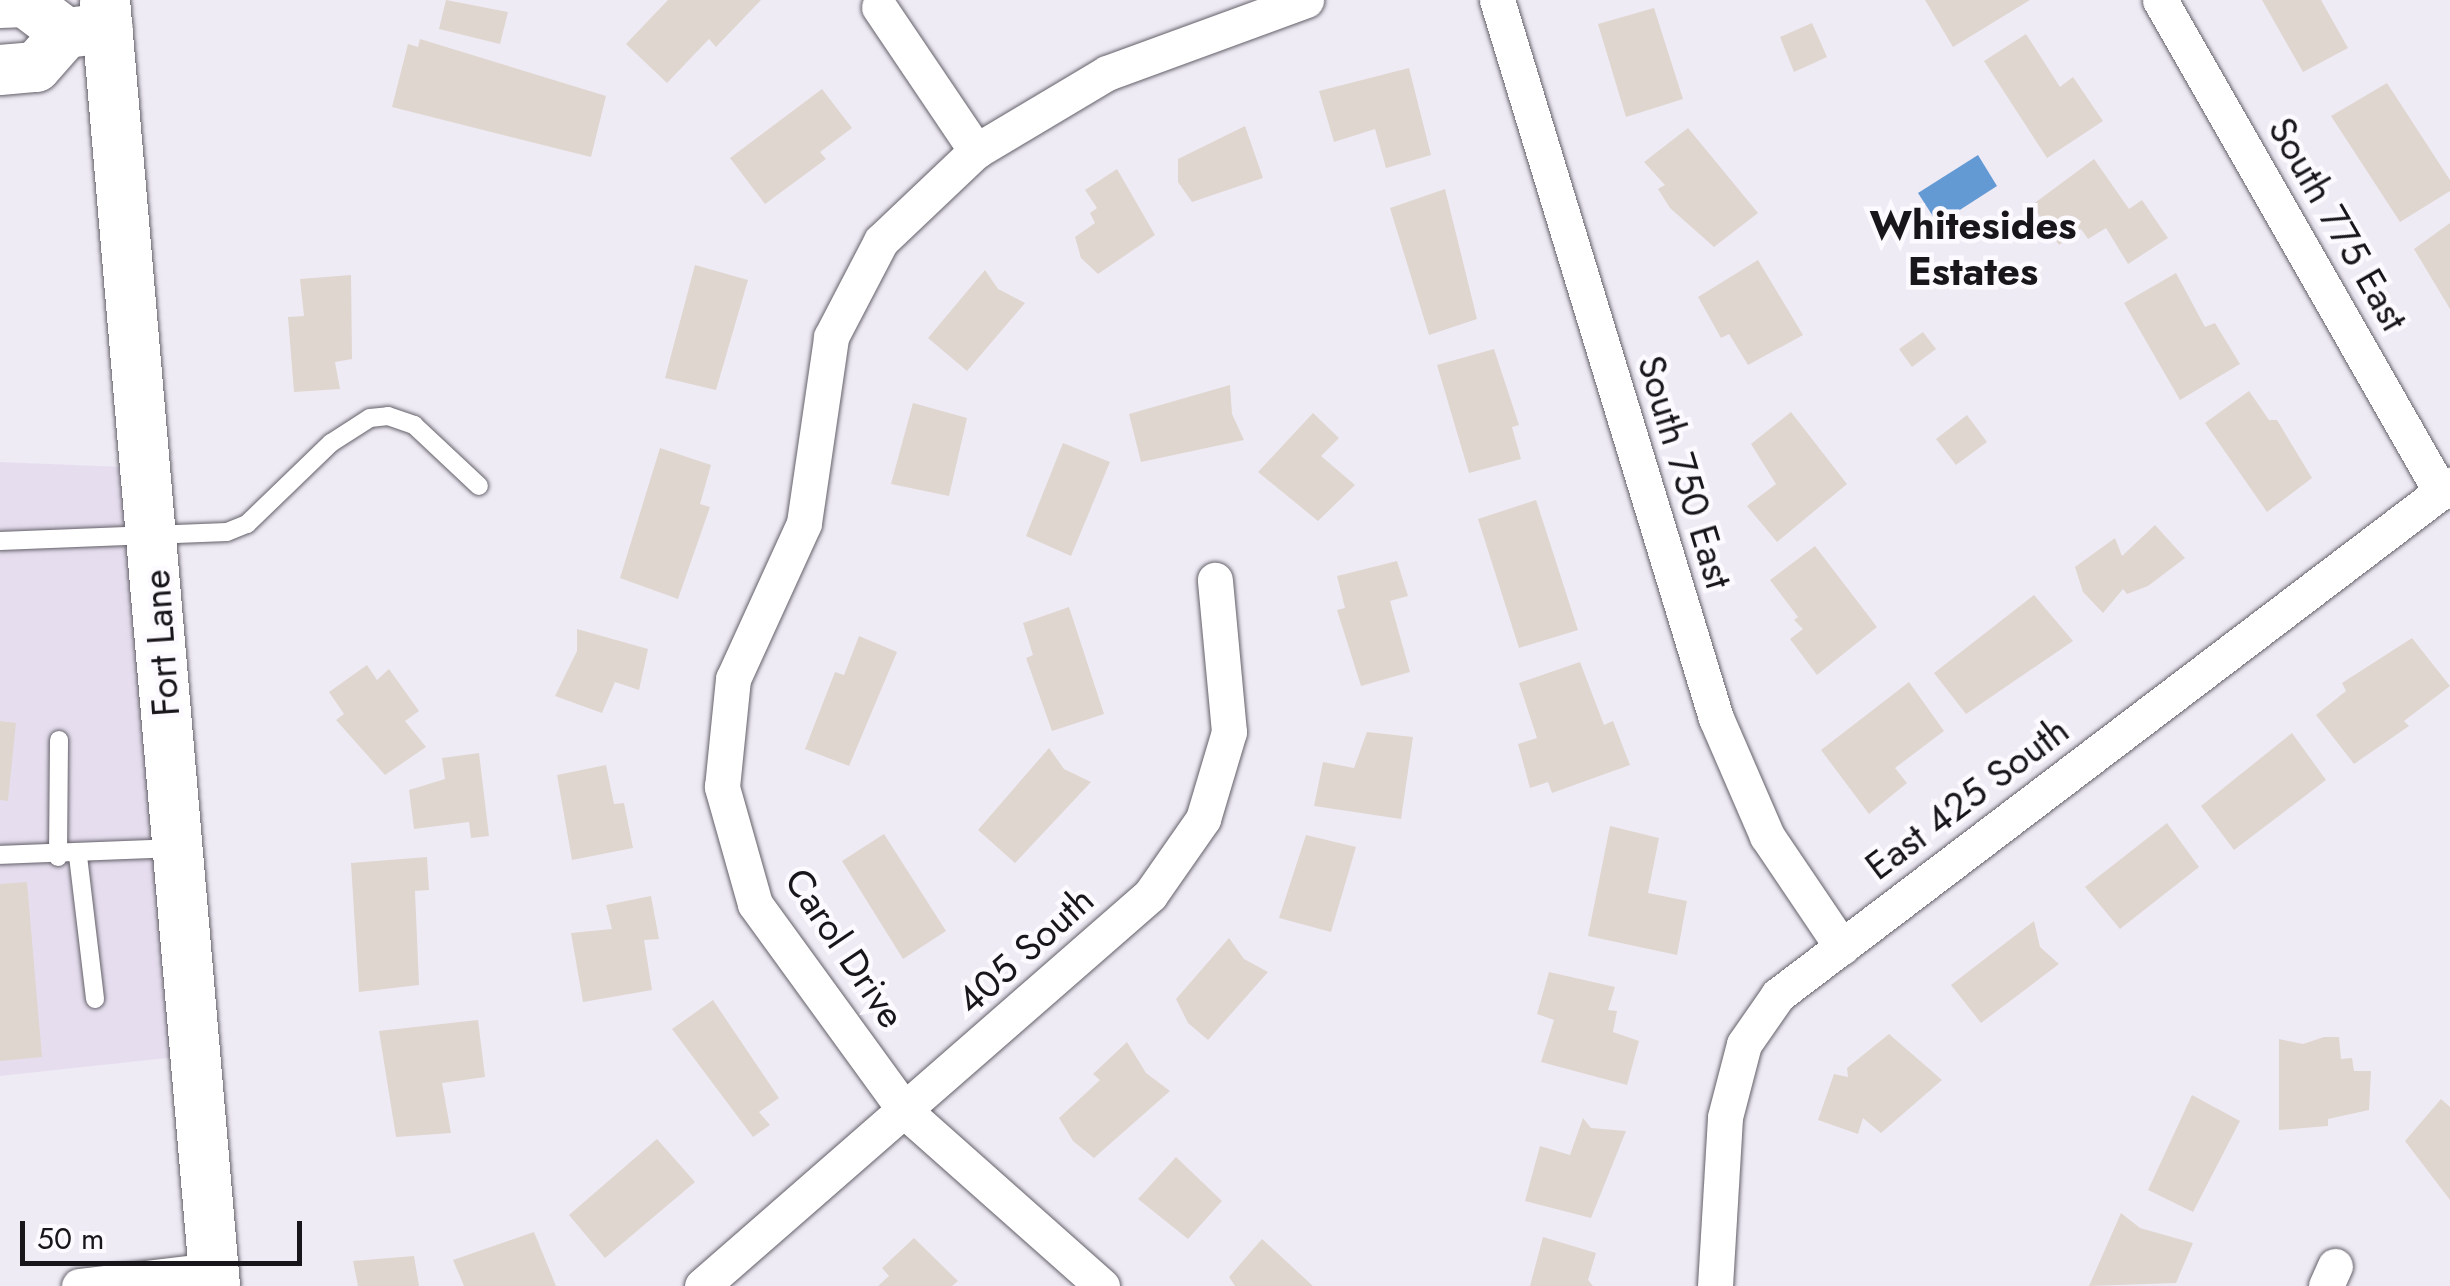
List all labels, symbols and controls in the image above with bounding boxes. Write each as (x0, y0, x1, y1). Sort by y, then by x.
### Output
street label: South 775 East (2259, 109, 2417, 339)
district label: Whitesides Estates (1869, 201, 2077, 295)
street label: South 750 East (1628, 350, 1742, 594)
street label: Fort Lane (133, 568, 189, 718)
street label: East 425 South (1857, 707, 2077, 889)
street label: Carol Drive (775, 860, 915, 1036)
street label: 405 South (947, 877, 1103, 1023)
scale bar (25, 1201, 308, 1263)
text: 50 m (37, 1217, 104, 1260)

